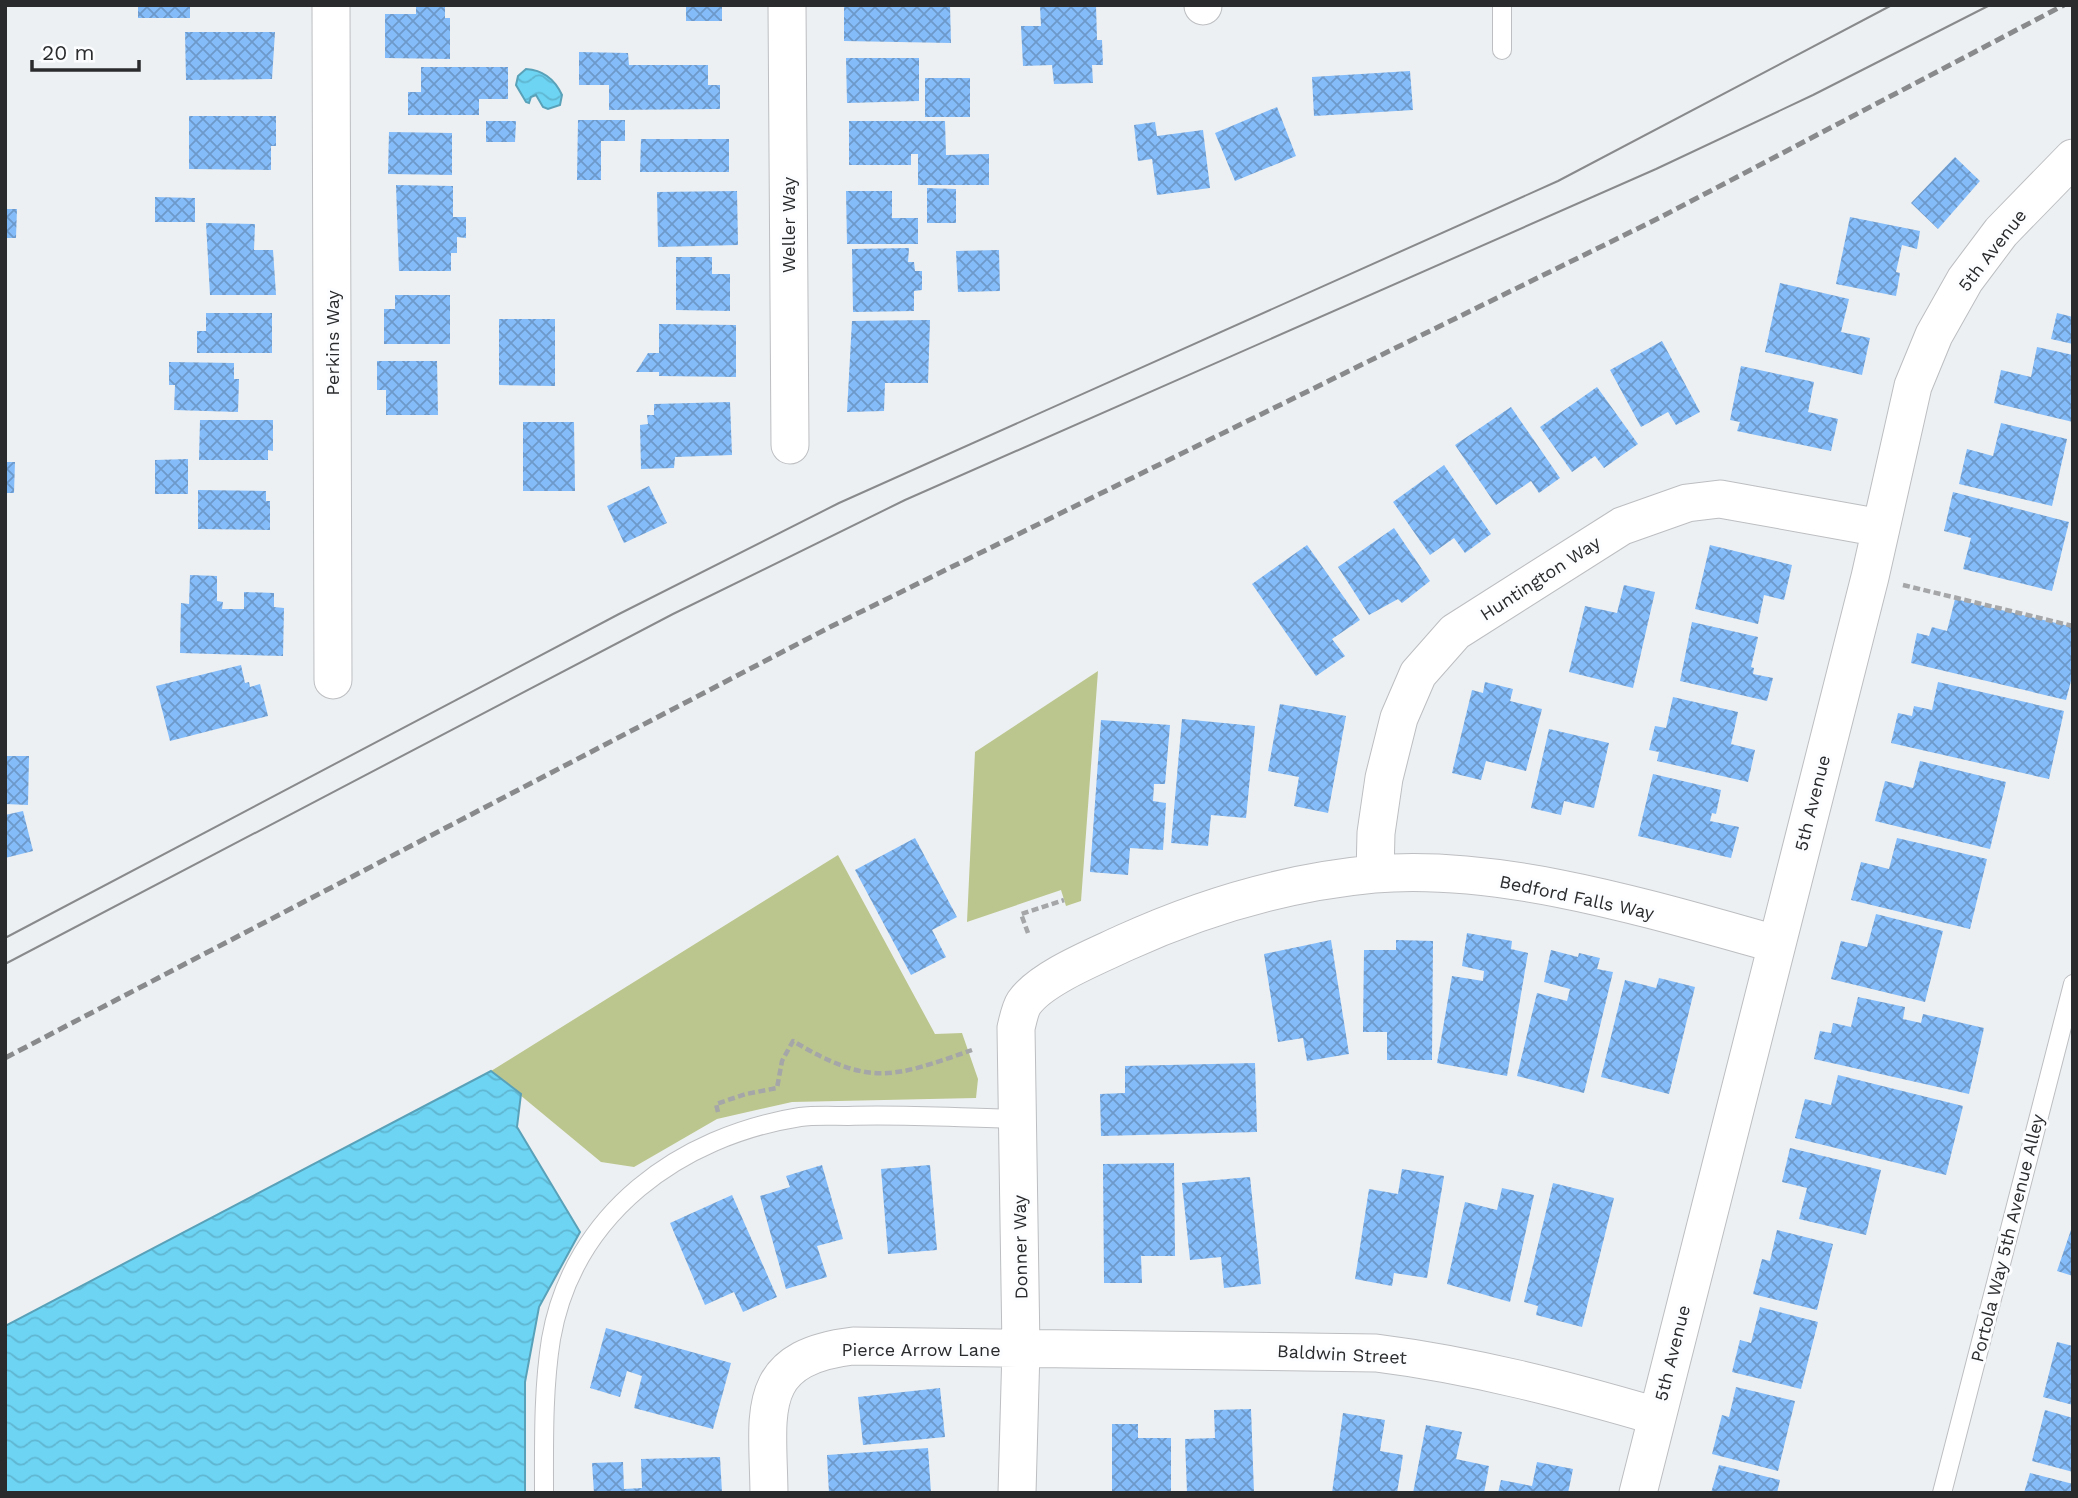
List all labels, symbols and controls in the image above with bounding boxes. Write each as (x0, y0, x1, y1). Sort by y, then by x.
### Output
scale bar (32, 28, 138, 72)
text: 20 m (42, 40, 94, 65)
street label: Weller Way (778, 176, 799, 273)
street label: 5th Avenue (1953, 205, 2031, 295)
street label: Perkins Way (322, 290, 343, 396)
street label: Huntington Way (1476, 531, 1605, 625)
street label: 5th Avenue (1790, 753, 1834, 853)
street label: Bedford Falls Way (1498, 870, 1657, 924)
street label: Portola Way 5th Avenue Alley (1966, 1111, 2048, 1364)
street label: Donner Way (1009, 1194, 1031, 1299)
street label: 5th Avenue (1650, 1303, 1694, 1403)
street label: Pierce Arrow Lane (841, 1339, 1001, 1360)
street label: Baldwin Street (1277, 1340, 1408, 1368)

